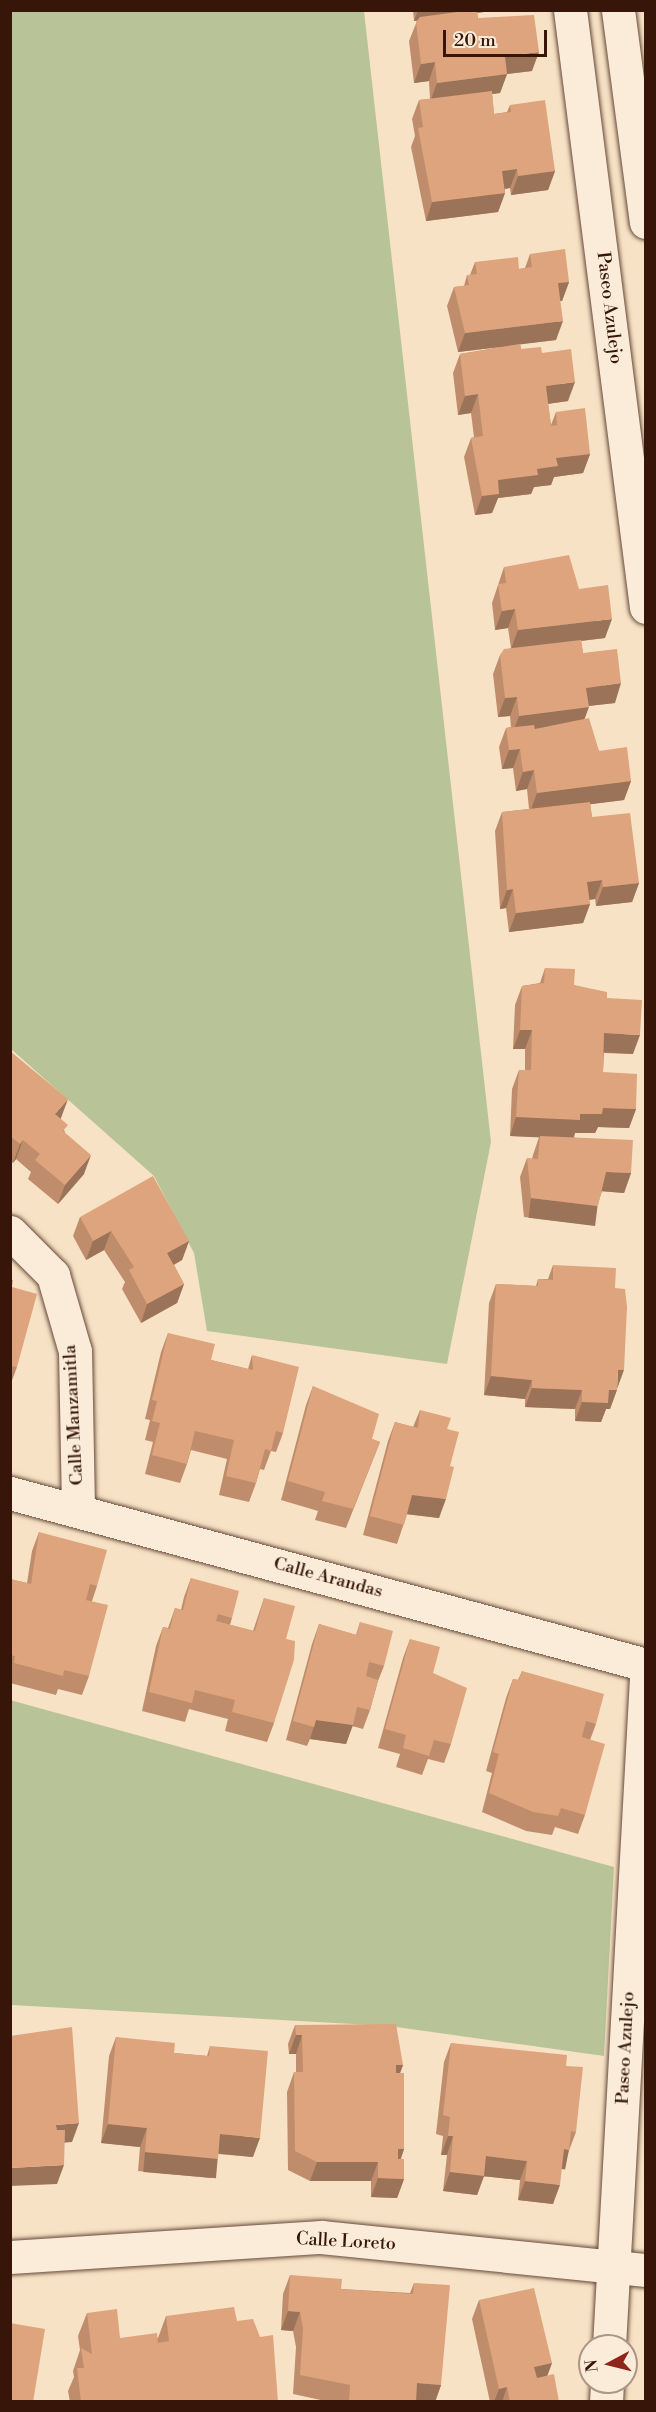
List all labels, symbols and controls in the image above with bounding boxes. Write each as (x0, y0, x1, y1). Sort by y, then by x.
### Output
scale bar (446, 18, 550, 56)
text: 20 m (454, 29, 496, 52)
street label: Paseo Azulejo (591, 251, 627, 365)
street label: Calle Manzamitla (60, 1344, 88, 1486)
street label: Calle Arandas (271, 1553, 385, 1603)
street label: Paseo Azulejo (612, 1991, 640, 2105)
street label: Calle Loreto (296, 2229, 396, 2255)
north arrow (578, 2334, 638, 2394)
text: N (581, 2358, 603, 2373)

